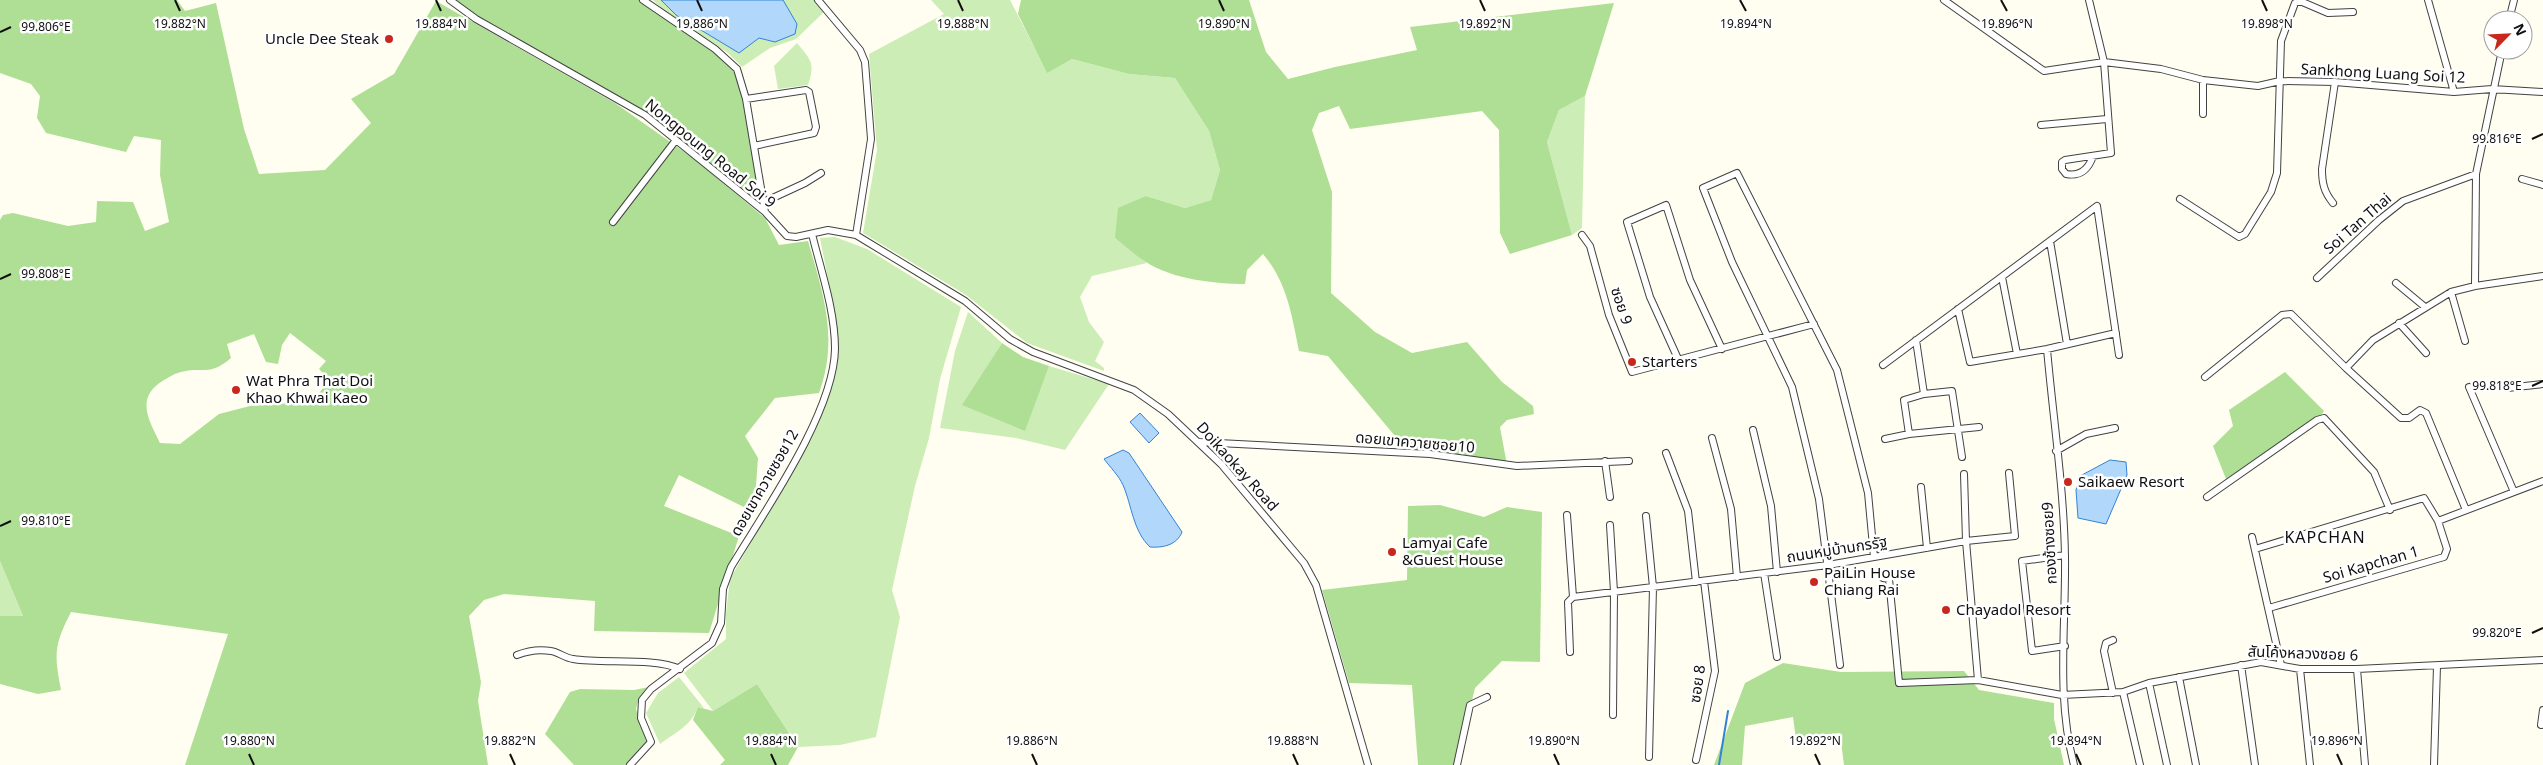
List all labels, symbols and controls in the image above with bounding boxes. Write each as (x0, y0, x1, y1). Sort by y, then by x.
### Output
north arrow (2483, 10, 2533, 60)
text: 19.882°N (154, 15, 206, 33)
text: 19.884°N (415, 15, 467, 33)
text: 19.886°N (676, 15, 728, 33)
text: 19.888°N (937, 15, 989, 33)
text: 19.890°N (1198, 15, 1250, 33)
text: 19.892°N (1459, 15, 1511, 33)
text: 19.894°N (1720, 15, 1772, 33)
text: 19.896°N (1981, 15, 2033, 33)
text: 19.898°N (2241, 15, 2293, 33)
text: 99.806°E (21, 18, 71, 36)
text: N (2508, 20, 2531, 39)
place label: Uncle Dee Steak (265, 28, 379, 51)
marker: Uncle Dee Steak (383, 33, 395, 45)
street label: Sankhong Luang Soi 12 (2300, 58, 2466, 90)
street label: Nongpoung Road Soi 9 (640, 94, 780, 214)
text: 99.816°E (2472, 130, 2522, 148)
street label: Soi Tan Thai (2319, 188, 2397, 260)
text: 99.808°E (21, 265, 71, 283)
street label: ซอย 9 (1604, 284, 1638, 328)
place label: Starters (1642, 351, 1698, 374)
marker: Starters (1626, 356, 1638, 368)
place label: Wat Phra That Doi Khao Khwai Kaeo (246, 370, 373, 410)
text: 99.818°E (2472, 377, 2522, 395)
marker: Wat Phra That Doi Khao Khwai Kaeo (230, 384, 242, 396)
street label: Doikaokay Road (1191, 417, 1283, 517)
street label: ดอยเขาควายซอย12 (725, 425, 805, 541)
street label: ดอยเขาควายซอย10 (1354, 426, 1476, 460)
place label: Saikaew Resort (2078, 471, 2185, 494)
marker: Saikaew Resort (2062, 476, 2074, 488)
street label: กองช้างซอย9 (2036, 501, 2064, 585)
text: 99.810°E (21, 512, 71, 530)
district label: KAPCHAN (2284, 526, 2366, 550)
street label: ถนนหมู่บ้านกรรัฐ (1785, 531, 1889, 569)
place label: Lamyai Cafe &Guest House (1402, 532, 1503, 572)
street label: Soi Kapchan 1 (2320, 540, 2422, 590)
marker: Lamyai Cafe &Guest House (1386, 546, 1398, 558)
place label: PaiLin House Chiang Rai (1824, 562, 1915, 602)
marker: PaiLin House Chiang Rai (1808, 576, 1820, 588)
place label: Chayadol Resort (1956, 599, 2072, 622)
marker: Chayadol Resort (1940, 604, 1952, 616)
text: 99.820°E (2472, 624, 2522, 642)
street label: สันโค้งหลวงซอย 6 (2247, 641, 2359, 667)
street label: ซอย 8 (1684, 663, 1712, 705)
text: 19.880°N (223, 732, 275, 750)
text: 19.882°N (484, 732, 536, 750)
text: 19.884°N (745, 732, 797, 750)
text: 19.886°N (1006, 732, 1058, 750)
text: 19.888°N (1267, 732, 1319, 750)
text: 19.890°N (1528, 732, 1580, 750)
text: 19.892°N (1789, 732, 1841, 750)
text: 19.894°N (2050, 732, 2102, 750)
text: 19.896°N (2311, 732, 2363, 750)

